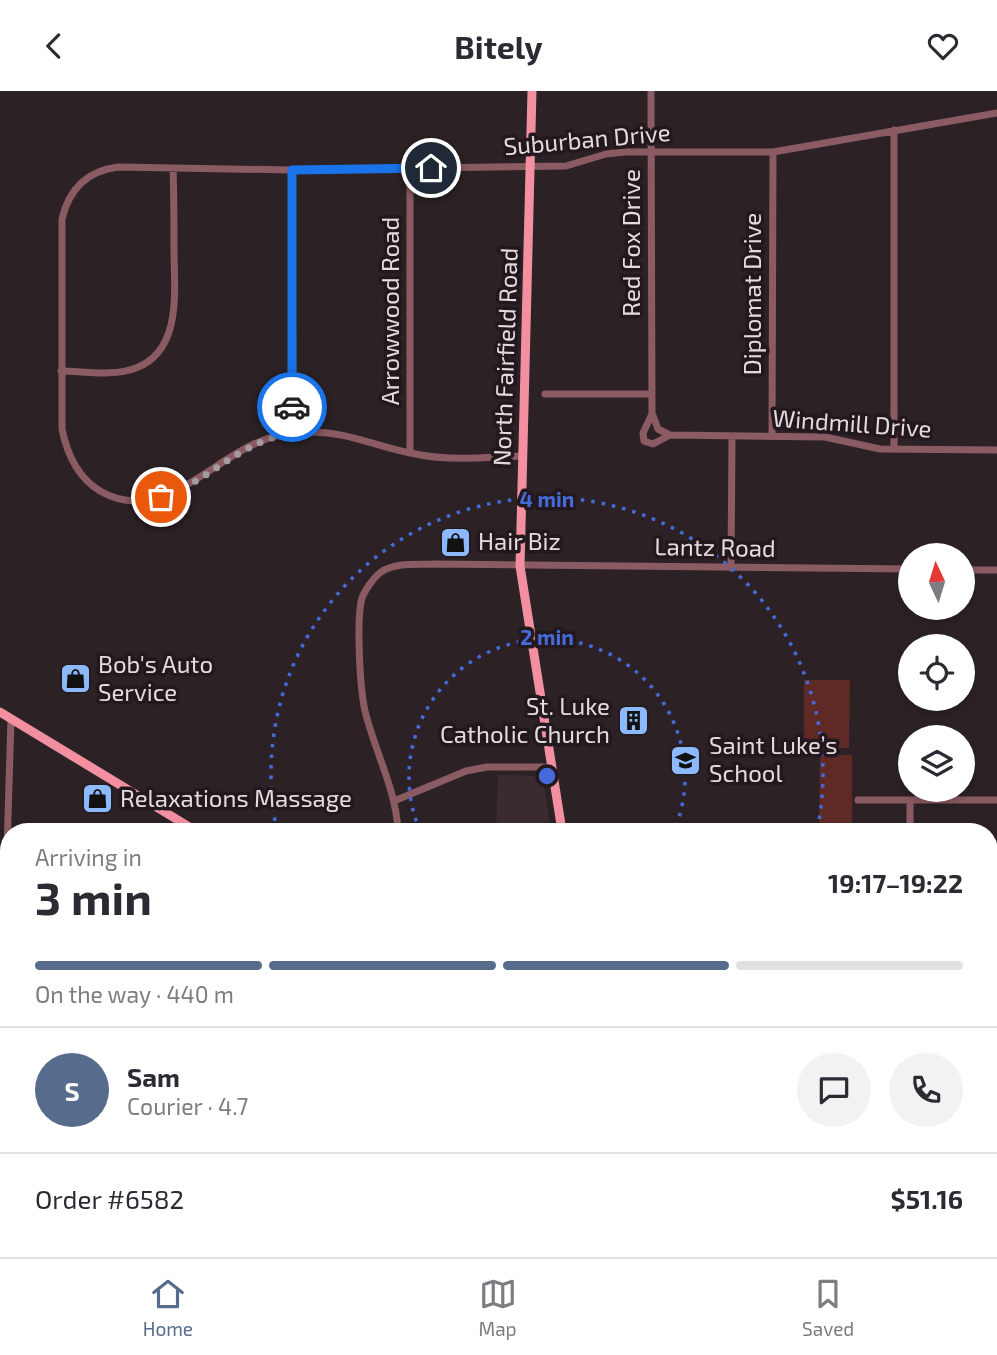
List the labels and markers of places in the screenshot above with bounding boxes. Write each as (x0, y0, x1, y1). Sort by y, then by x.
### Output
pin (401, 138, 461, 198)
pin (131, 467, 191, 527)
shop icon: Hair Biz (438, 525, 472, 559)
place label: Hair Biz (478, 526, 561, 555)
place label: Bob's Auto Service (98, 649, 213, 706)
shop icon: Bob's Auto Service (58, 662, 92, 696)
place label: St. Luke Catholic Church (440, 691, 610, 748)
building icon: St. Luke Catholic Church (616, 704, 650, 738)
place label: Saint Luke’s School (709, 730, 837, 787)
school or university icon: Saint Luke’s School (669, 743, 703, 777)
centre of rings (535, 764, 559, 788)
shop icon: Relaxations Massage (80, 782, 114, 816)
place label: Relaxations Massage (120, 783, 352, 812)

